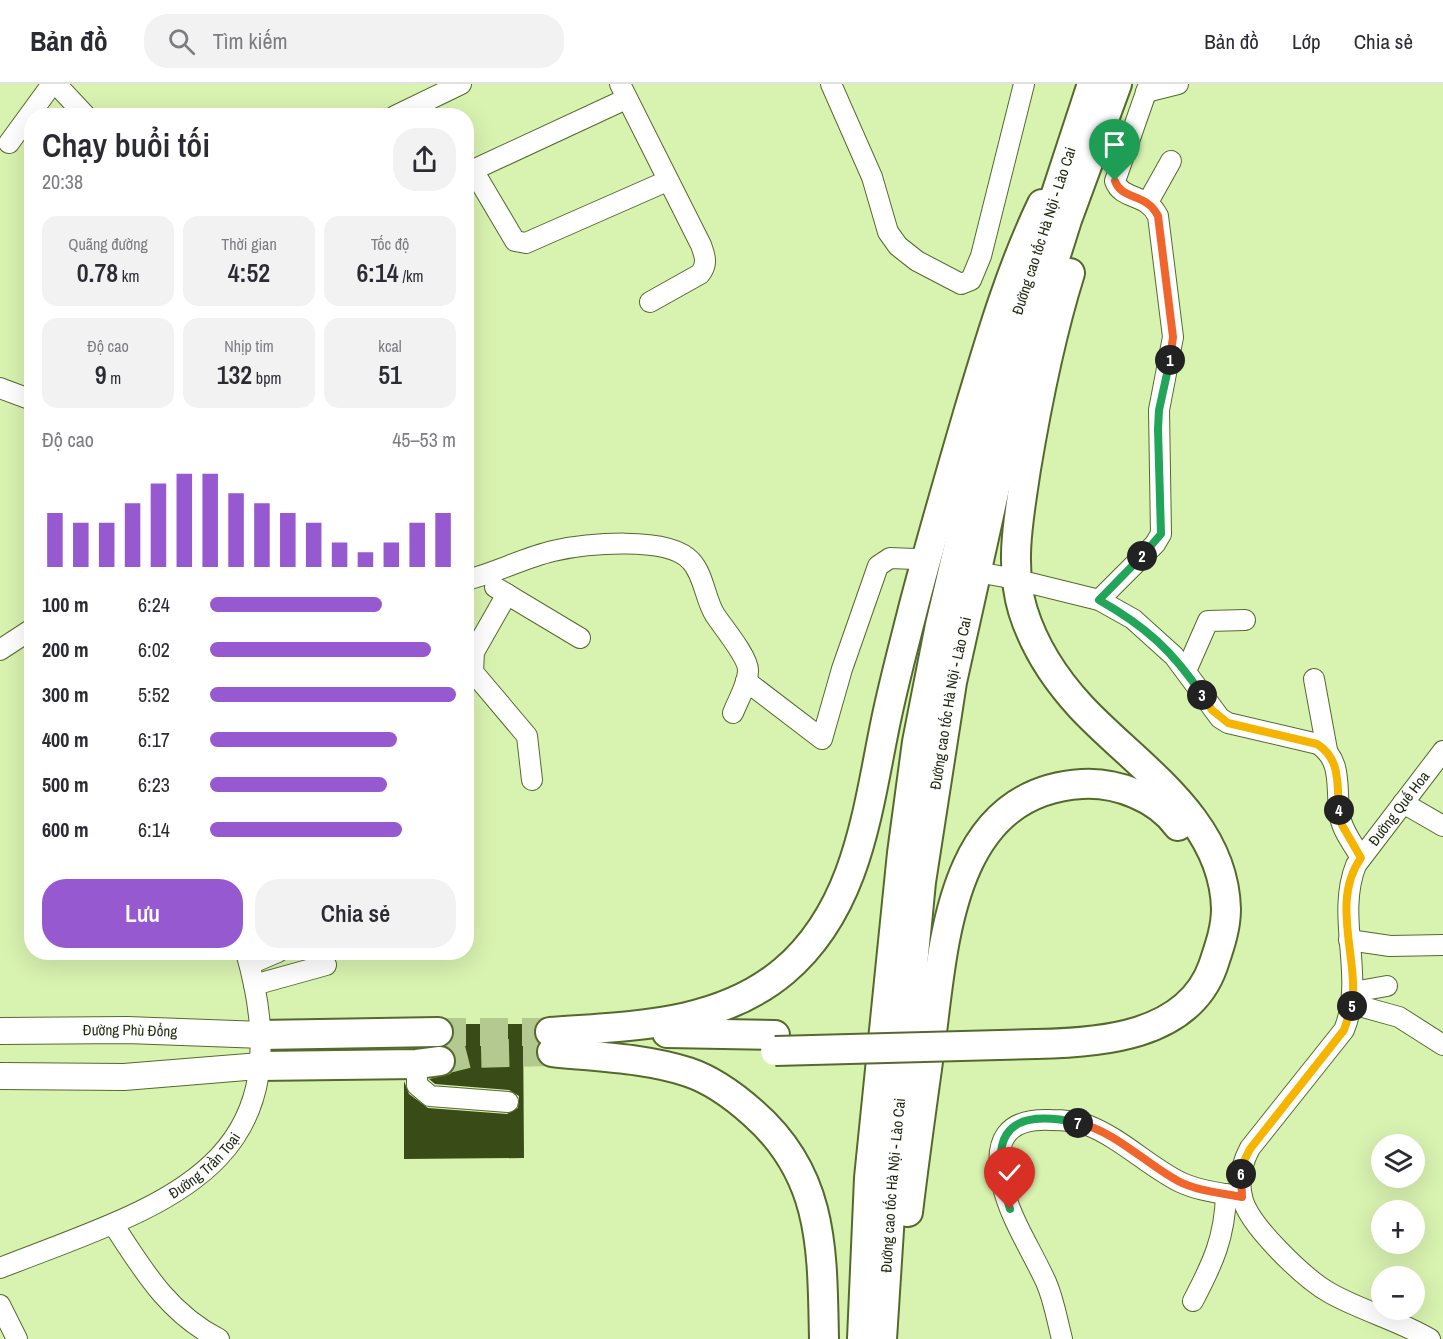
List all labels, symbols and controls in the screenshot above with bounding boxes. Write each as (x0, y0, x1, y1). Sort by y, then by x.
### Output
search box (144, 14, 564, 68)
text: Bản đồ (30, 22, 108, 60)
icon: search (165, 25, 198, 58)
text: Tìm kiếm (213, 26, 288, 56)
text: Bản đồ (1204, 27, 1259, 56)
text: Lớp (1292, 27, 1321, 56)
text: Chia sẻ (1354, 27, 1413, 56)
pin (1089, 119, 1140, 181)
text: Chạy buổi tối (42, 123, 210, 167)
button: share (393, 128, 456, 191)
icon: arrive (1098, 128, 1131, 161)
street label: Đường cao tốc Hà Nội - Lào Cai (1006, 144, 1081, 317)
text: 20:38 (42, 168, 83, 195)
text: Quãng đường (68, 233, 148, 255)
text: Thời gian (221, 233, 277, 255)
text: Tốc độ (371, 233, 409, 255)
text: 0.78 (77, 255, 118, 290)
text: 4:52 (228, 255, 270, 290)
text: 6:14 (356, 255, 399, 290)
text: km (118, 265, 139, 287)
text: /km (399, 265, 424, 287)
text: Độ cao (87, 335, 129, 357)
text: Nhịp tim (224, 335, 274, 357)
text: kcal (378, 335, 402, 357)
pin: 1 (1155, 345, 1185, 375)
text: 1 (1166, 349, 1174, 371)
text: 9 (95, 357, 107, 392)
text: 132 (217, 357, 252, 392)
text: 51 (378, 357, 402, 392)
text: m (107, 367, 121, 389)
text: bpm (252, 367, 281, 389)
text: Độ cao (42, 426, 94, 453)
text: 45–53 m (392, 426, 456, 453)
pin: 2 (1127, 541, 1157, 571)
text: 2 (1138, 545, 1146, 567)
text: 100 m (42, 591, 89, 618)
text: 6:24 (138, 591, 170, 618)
street label: Đường cao tốc Hà Nội - Lào Cai (924, 615, 976, 791)
text: 200 m (42, 636, 89, 663)
text: 6:02 (138, 636, 170, 663)
pin: 3 (1187, 680, 1217, 710)
text: 300 m (42, 681, 89, 708)
text: 5:52 (138, 681, 170, 708)
text: 3 (1198, 684, 1206, 706)
text: 400 m (42, 726, 89, 753)
text: 6:17 (138, 726, 170, 753)
street label: Đường Quế Hoa (1363, 766, 1434, 850)
text: 500 m (42, 771, 89, 798)
text: 6:23 (138, 771, 170, 798)
pin: 4 (1324, 795, 1354, 825)
text: 4 (1335, 799, 1343, 821)
text: 600 m (42, 816, 89, 843)
text: 6:14 (138, 816, 170, 843)
button: Lưu (42, 879, 243, 948)
button: Chia sẻ (255, 879, 456, 948)
pin: 5 (1337, 991, 1367, 1021)
text: 5 (1348, 995, 1356, 1017)
street label: Đường Phù Đổng (83, 1019, 178, 1042)
street label: Đường cao tốc Hà Nội - Lào Cai (875, 1097, 910, 1273)
pin: 7 (1063, 1108, 1093, 1138)
text: 7 (1074, 1112, 1082, 1134)
street label: Đường Trần Toại (165, 1128, 245, 1203)
map controls (1371, 1134, 1425, 1320)
button: layers (1371, 1134, 1425, 1188)
pin (984, 1147, 1035, 1209)
icon: check (993, 1156, 1026, 1189)
pin: 6 (1226, 1159, 1256, 1189)
text: 6 (1237, 1163, 1245, 1185)
button: + (1371, 1200, 1425, 1254)
button: − (1371, 1266, 1425, 1320)

